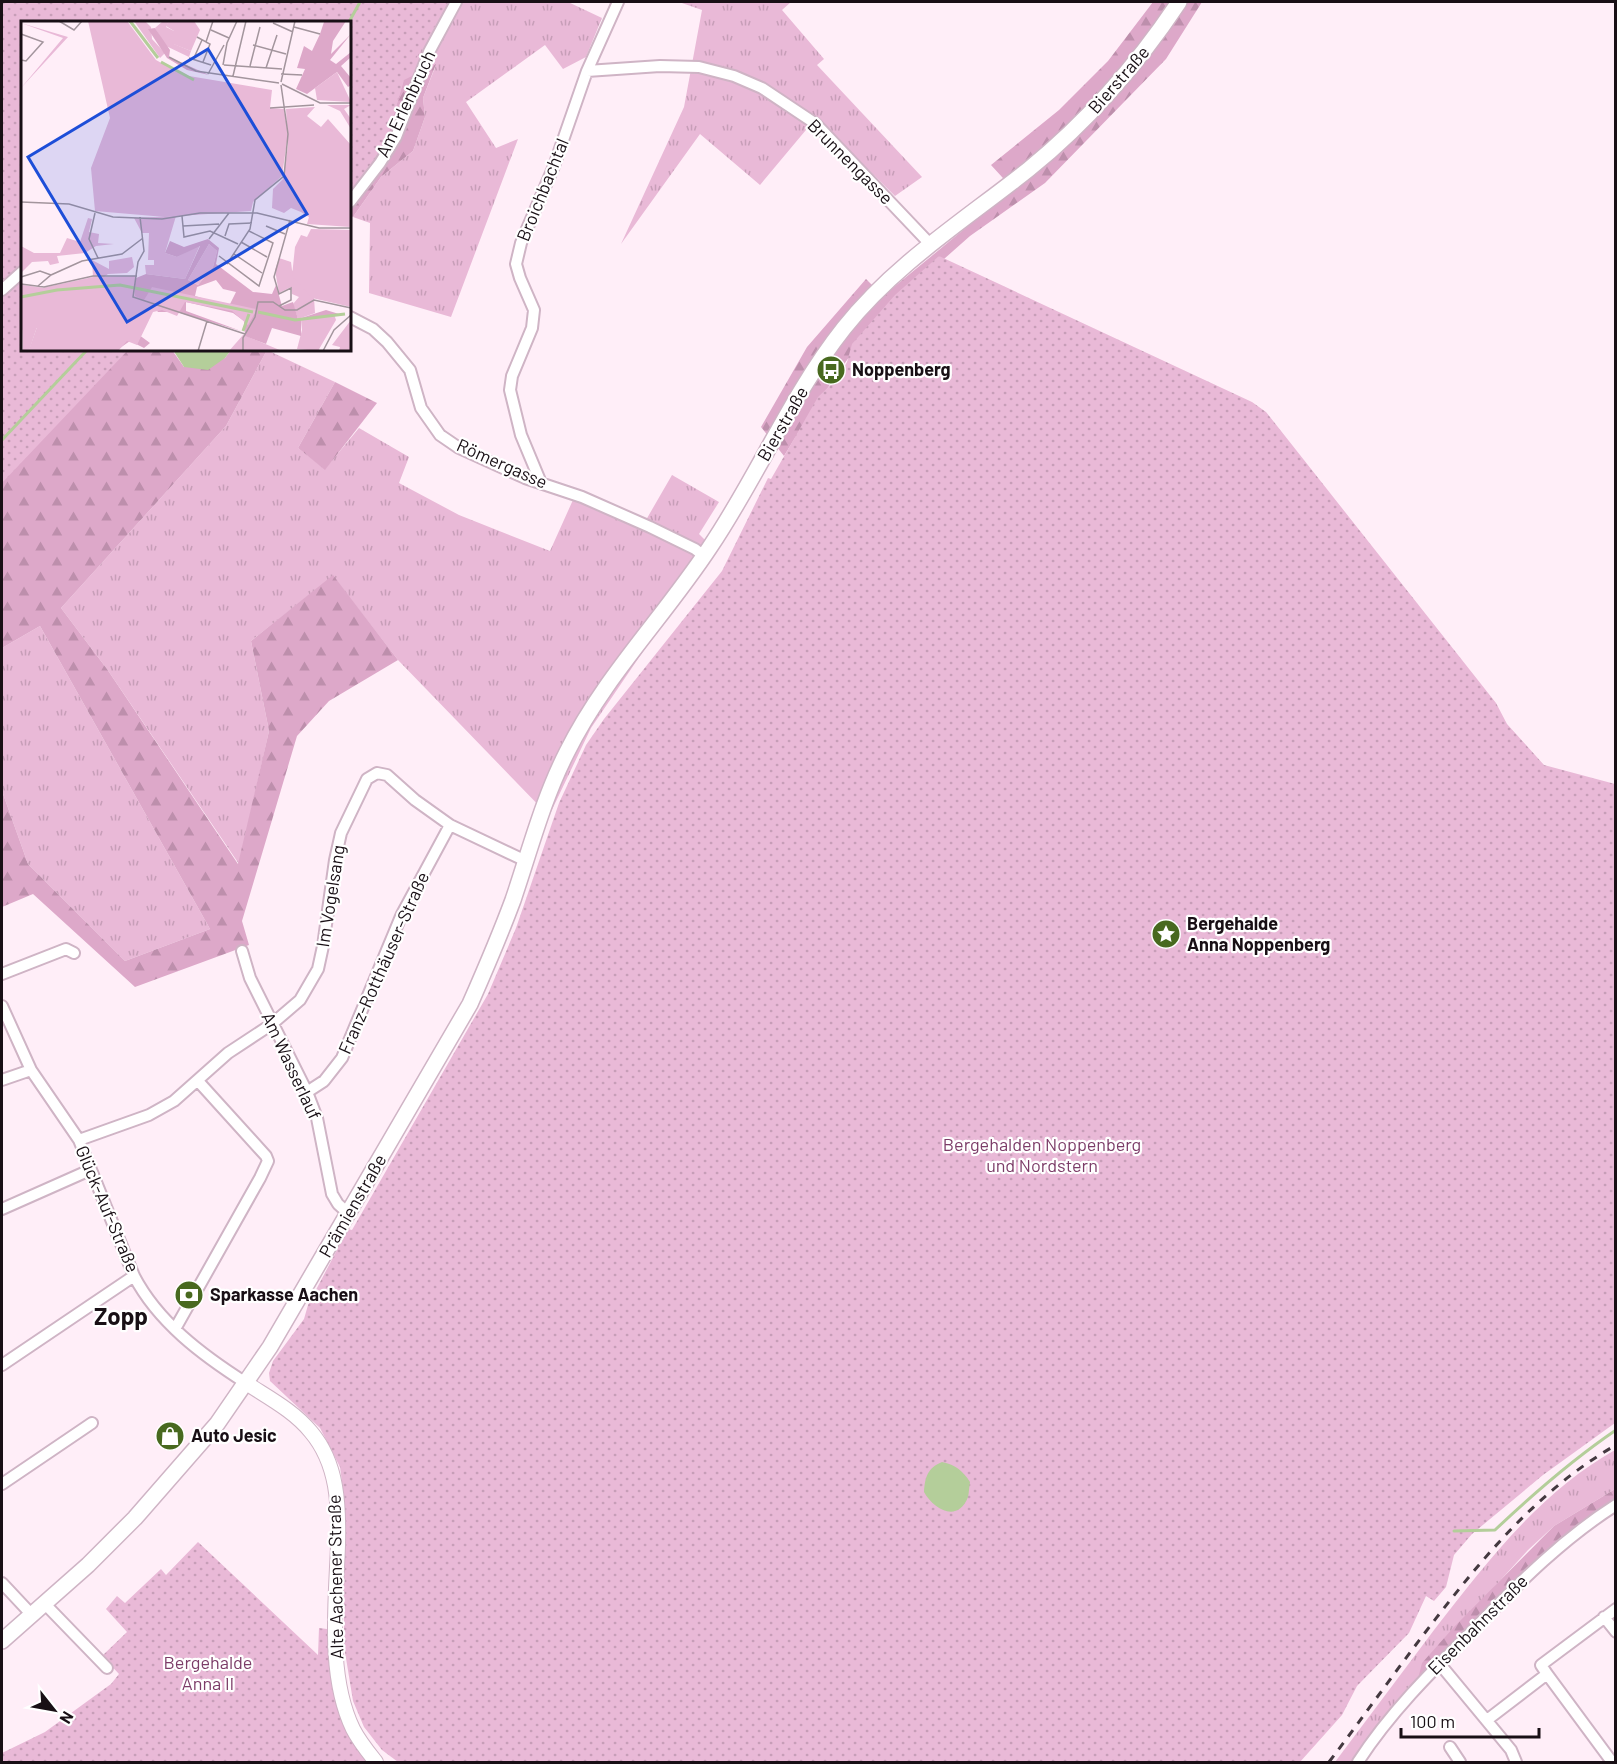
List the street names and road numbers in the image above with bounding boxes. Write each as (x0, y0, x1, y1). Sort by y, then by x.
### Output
street label: Bierstraße (1083, 41, 1154, 118)
street label: Am Erlenbruch (371, 47, 439, 161)
street label: Brunnengasse (803, 114, 898, 209)
street label: Broichbachtal (511, 135, 573, 244)
street label: Bierstraße (752, 382, 812, 465)
street label: Römergasse (454, 433, 551, 493)
street label: Im Vogelsang (311, 843, 349, 949)
street label: Franz-Rotthäuser-Straße (333, 868, 433, 1057)
street label: Am Wasserlauf (257, 1008, 326, 1123)
street label: Glück-Auf-Straße (71, 1142, 145, 1275)
street label: Prämienstraße (314, 1150, 391, 1261)
street label: Alte Aachener Straße (323, 1494, 347, 1660)
street label: Eisenbahnstraße (1423, 1570, 1532, 1679)

